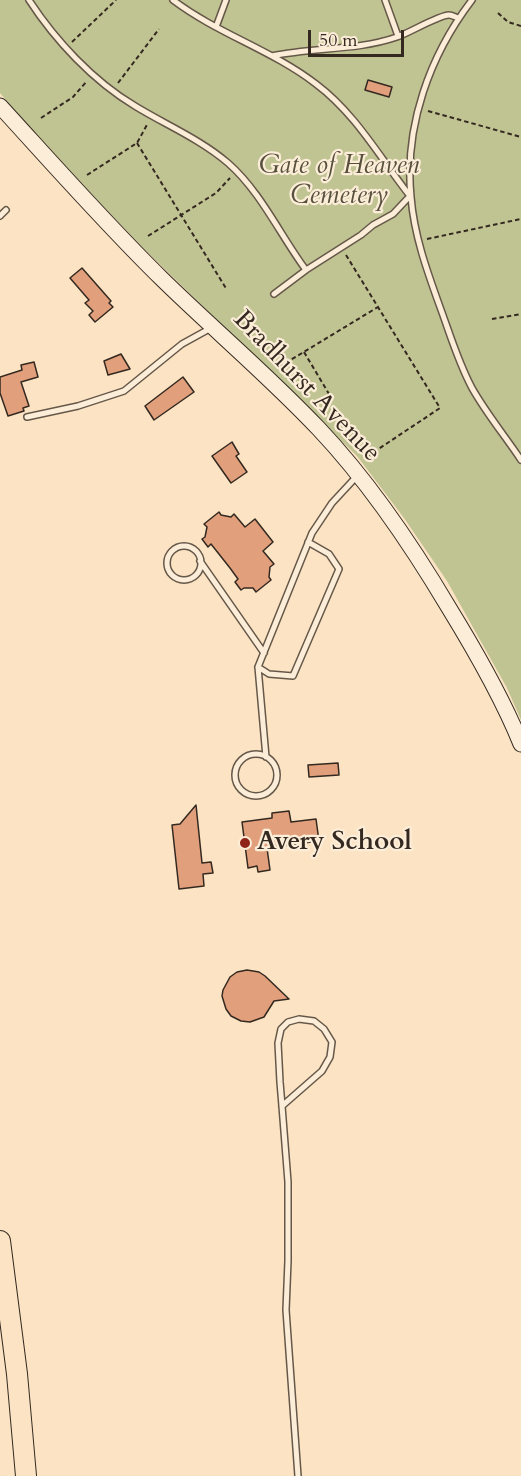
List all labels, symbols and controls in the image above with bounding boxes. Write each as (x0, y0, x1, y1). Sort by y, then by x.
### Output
scale bar (311, 18, 407, 56)
text: 50 m (319, 28, 358, 53)
park label: Gate of Heaven Cemetery (259, 151, 419, 212)
street label: Bradhurst Avenue (226, 305, 386, 469)
place label: Avery School (257, 827, 412, 859)
marker: Avery School (238, 836, 252, 850)

